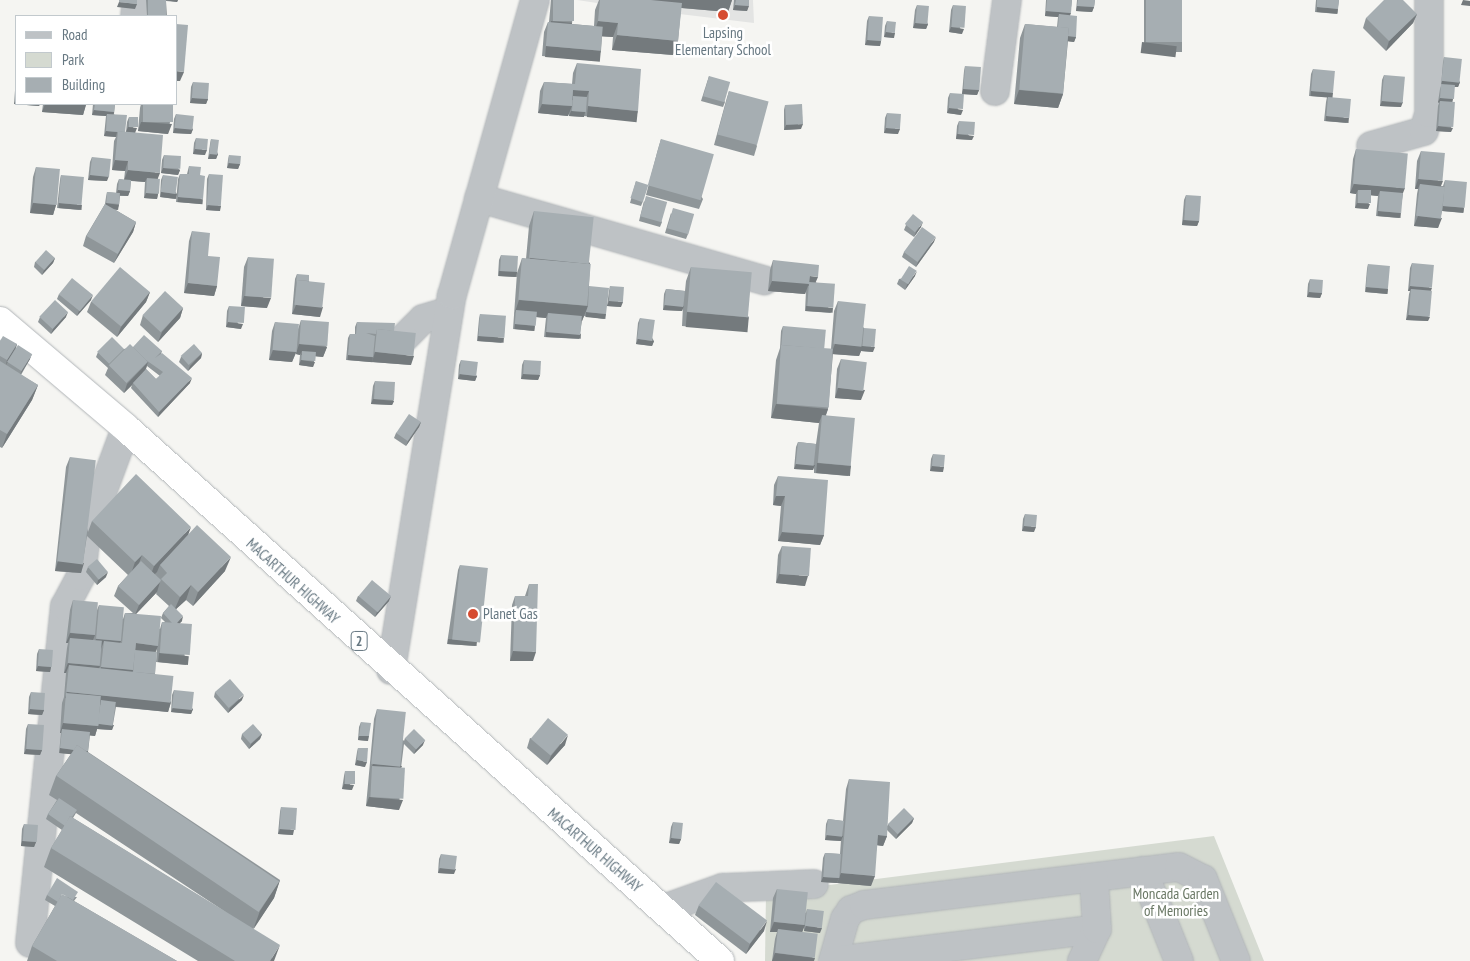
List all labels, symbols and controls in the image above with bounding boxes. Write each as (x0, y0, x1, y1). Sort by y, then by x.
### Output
marker: Lapsing Elementary School (717, 9, 729, 21)
legend (15, 15, 178, 105)
place label: Lapsing Elementary School (675, 23, 771, 58)
text: Road (62, 25, 88, 44)
text: Park (62, 50, 84, 69)
text: Building (62, 75, 105, 94)
street label: MACARTHUR HIGHWAY (243, 534, 343, 628)
place label: Planet Gas (483, 605, 538, 623)
marker: Planet Gas (467, 608, 479, 620)
road number: 2 (350, 630, 368, 652)
street label: MACARTHUR HIGHWAY (544, 804, 646, 896)
park label: Moncada Garden of Memories (1133, 884, 1219, 919)

